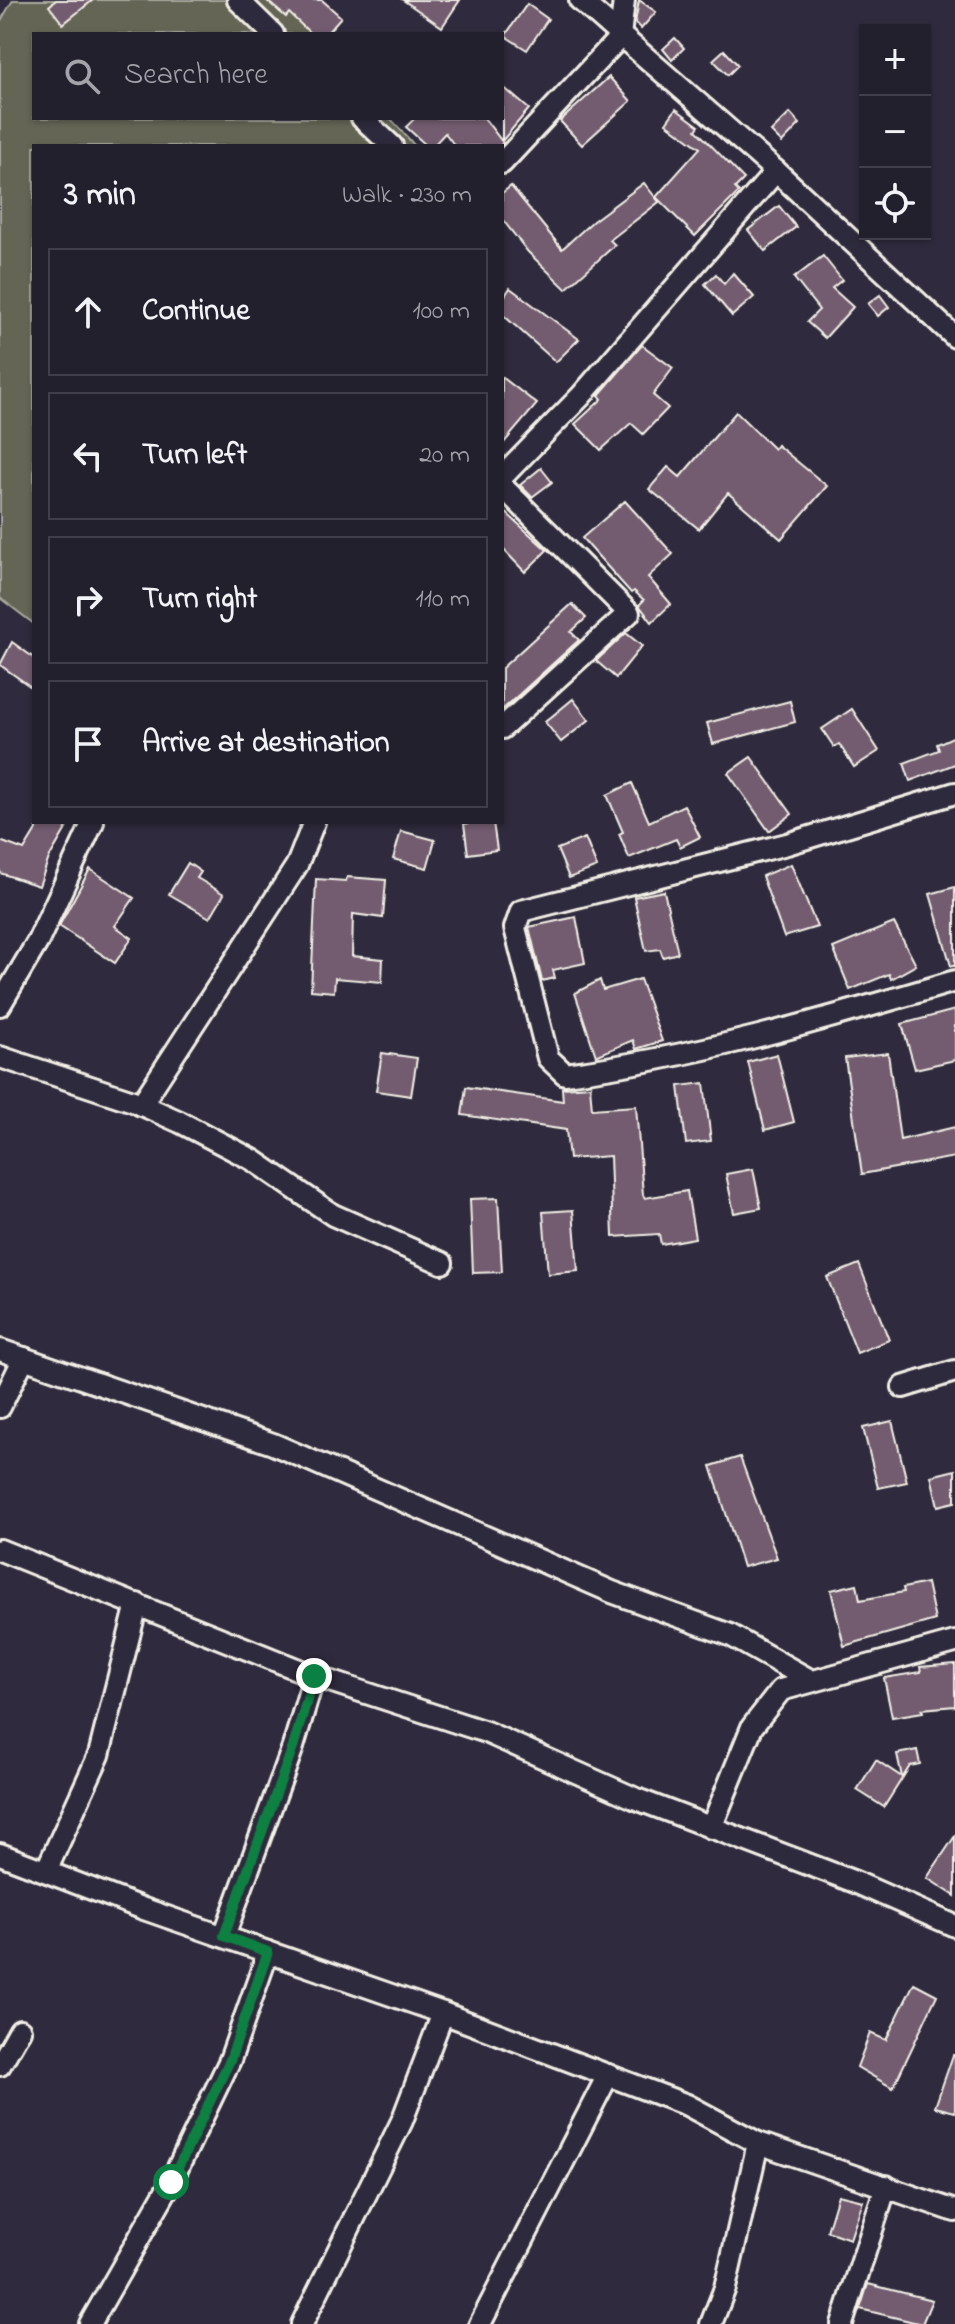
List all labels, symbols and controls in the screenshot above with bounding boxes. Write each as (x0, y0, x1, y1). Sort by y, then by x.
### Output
map controls (859, 24, 931, 240)
button: + (859, 24, 931, 96)
search box (32, 32, 504, 120)
icon: search (60, 54, 104, 98)
text: Search here (124, 54, 268, 98)
button: − (859, 96, 931, 168)
button: locate (859, 168, 931, 240)
text: 3 min (64, 171, 136, 221)
text: Walk · 230 m (342, 177, 472, 215)
icon: ahead (66, 290, 110, 334)
text: Continue (142, 290, 250, 334)
text: 100 m (413, 293, 470, 331)
icon: left (66, 434, 110, 478)
text: Turn left (142, 434, 247, 478)
text: 20 m (419, 437, 470, 475)
icon: right (66, 578, 110, 622)
text: Turn right (142, 578, 257, 622)
text: 110 m (416, 581, 470, 619)
icon: arrive (66, 722, 110, 766)
text: Arrive at destination (142, 722, 390, 766)
route end (296, 1658, 332, 1694)
route start (153, 2164, 189, 2200)

